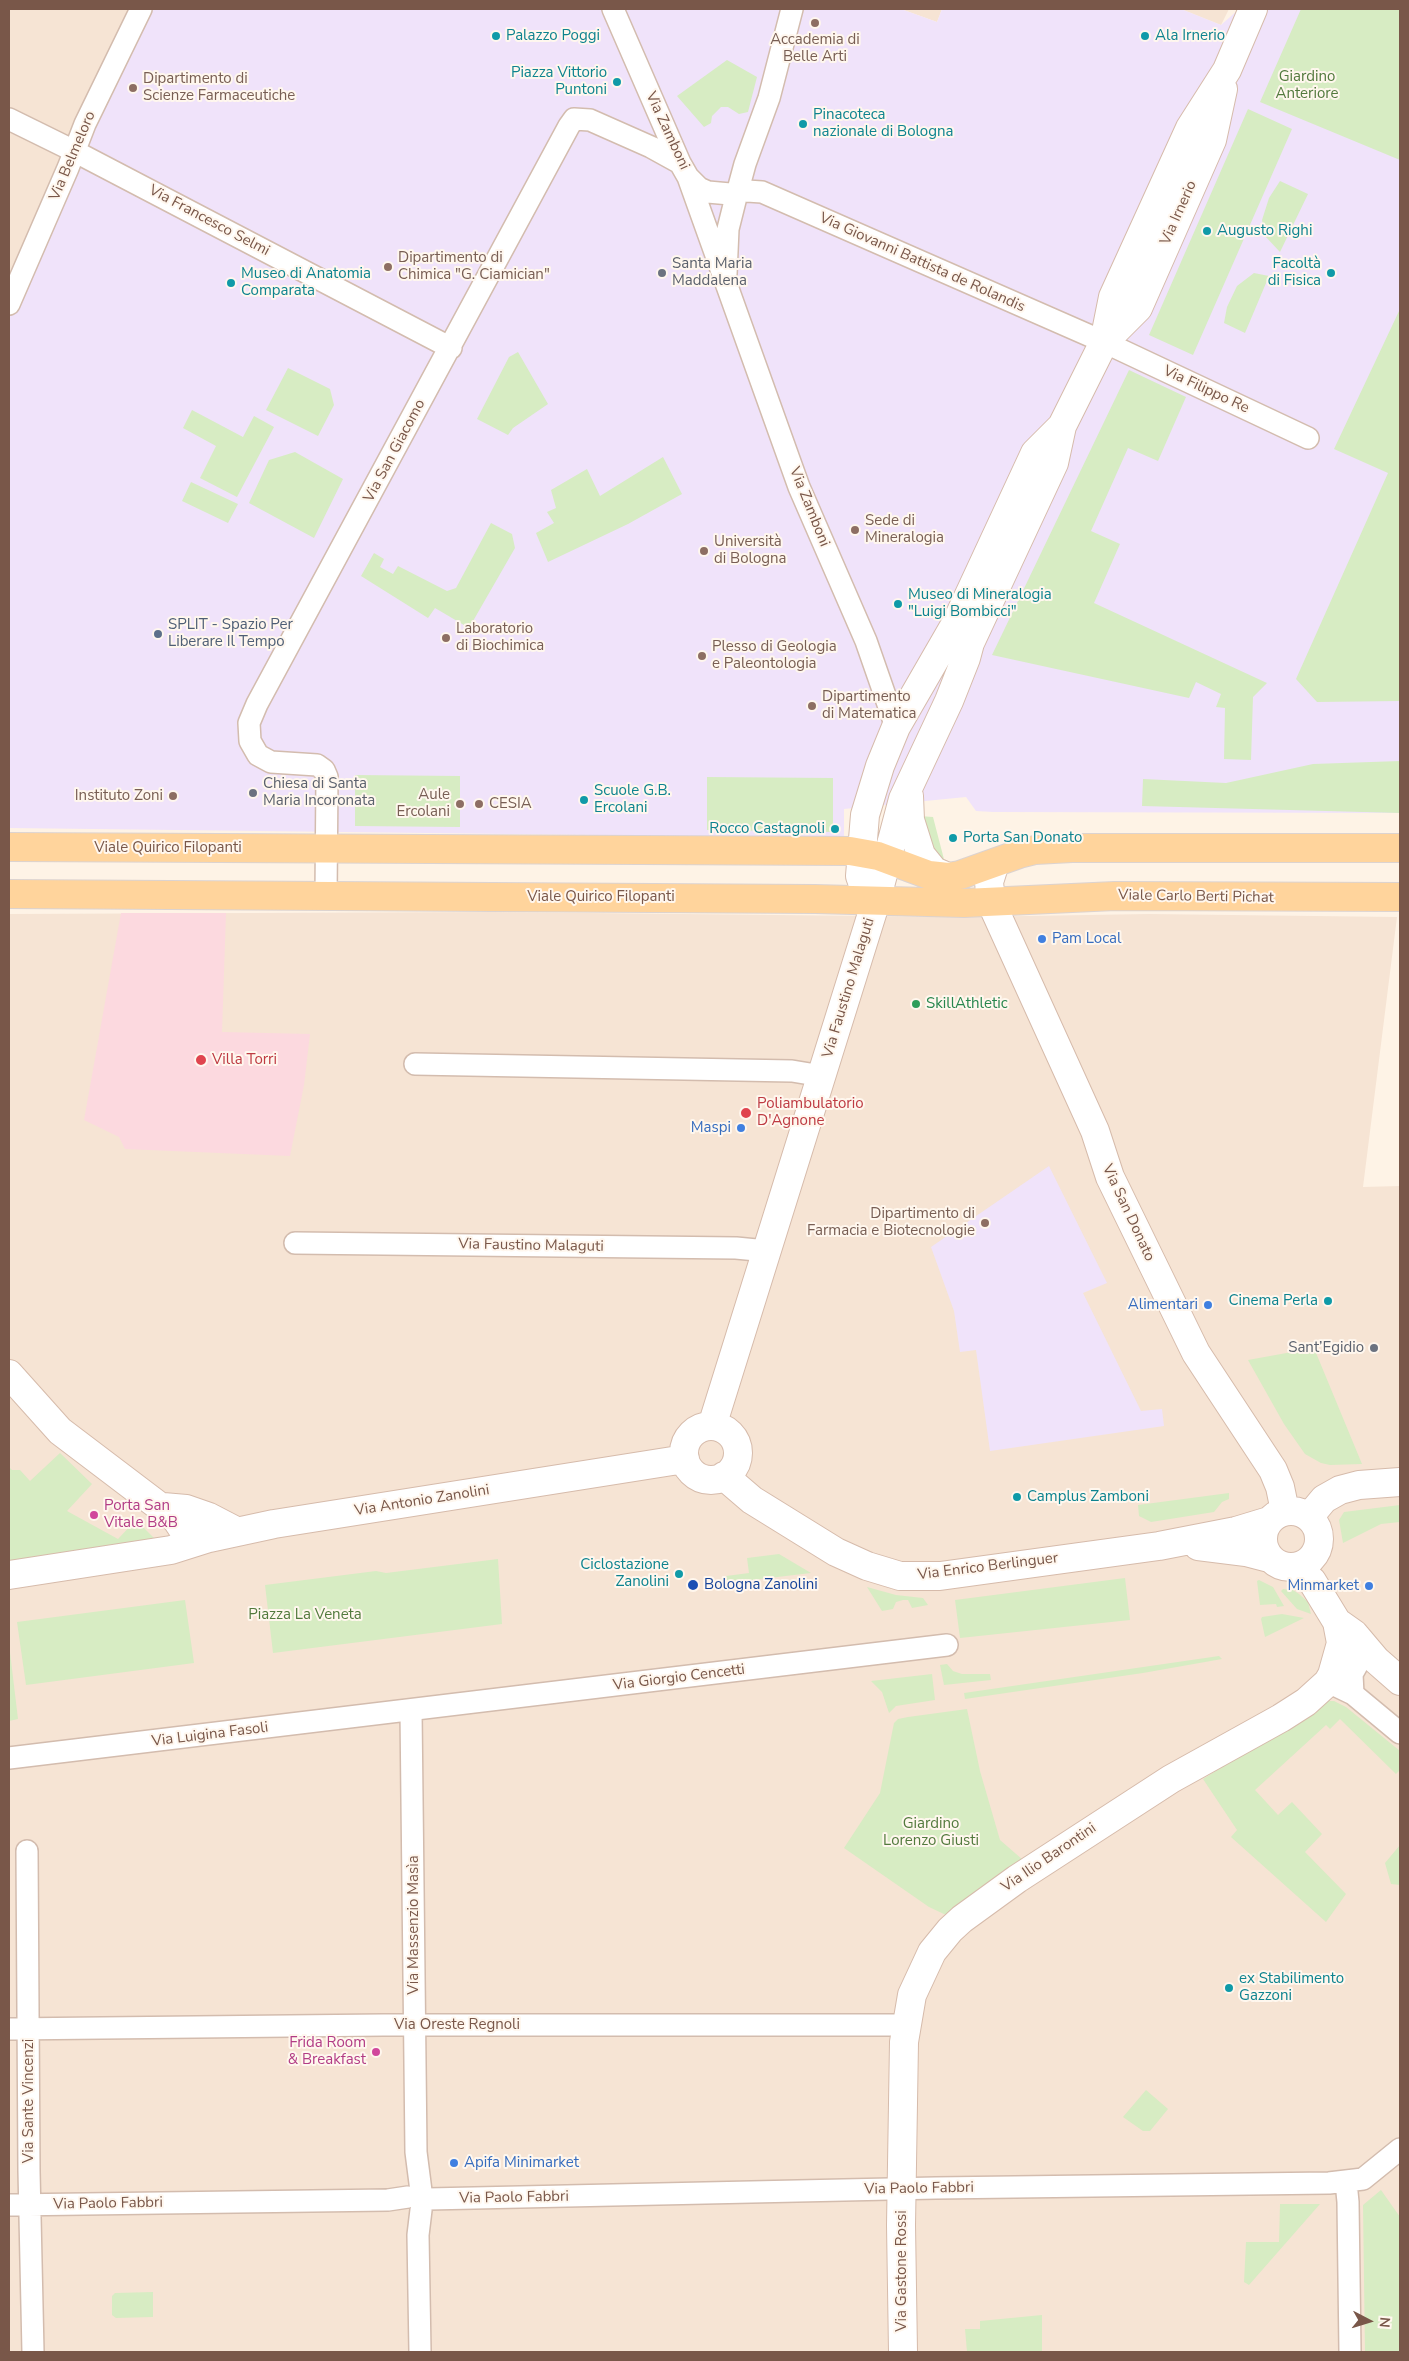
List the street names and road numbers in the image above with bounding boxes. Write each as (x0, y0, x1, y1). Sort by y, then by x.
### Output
street label: Via Zamboni (641, 89, 693, 173)
street label: Via Belmeloro (46, 109, 100, 203)
street label: Via Irnerio (1157, 178, 1201, 248)
street label: Via Francesco Selmi (145, 182, 273, 260)
street label: Via Giovanni Battista de Rolandis (816, 209, 1028, 317)
street label: Via Filippo Re (1160, 362, 1252, 418)
street label: Via San Giacomo (360, 397, 430, 505)
street label: Via Zamboni (785, 465, 833, 549)
street label: Viale Quirico Filopanti (94, 839, 242, 857)
street label: Viale Carlo Berti Pichat (1118, 887, 1274, 907)
street label: Viale Quirico Filopanti (527, 888, 675, 906)
street label: Via Faustino Malaguti (819, 916, 879, 1060)
street label: Via San Donato (1098, 1162, 1158, 1264)
street label: Via Faustino Malaguti (458, 1236, 604, 1256)
street label: Via Antonio Zanolini (353, 1481, 491, 1521)
street label: Via Enrico Berlinguer (917, 1549, 1059, 1585)
street label: Via Giorgio Cencetti (612, 1661, 746, 1695)
street label: Via Luigina Fasoli (151, 1719, 269, 1751)
street label: Via Ilio Barontini (998, 1820, 1100, 1896)
street label: Via Massenzio Masìa (405, 1855, 423, 1995)
street label: Via Oreste Regnoli (394, 2016, 520, 2034)
street label: Via Sante Vincenzi (20, 2039, 38, 2163)
street label: Via Paolo Fabbri (864, 2179, 974, 2199)
street label: Via Paolo Fabbri (459, 2188, 569, 2208)
street label: Via Paolo Fabbri (53, 2194, 163, 2214)
street label: Via Gastone Rossi (893, 2210, 911, 2332)

